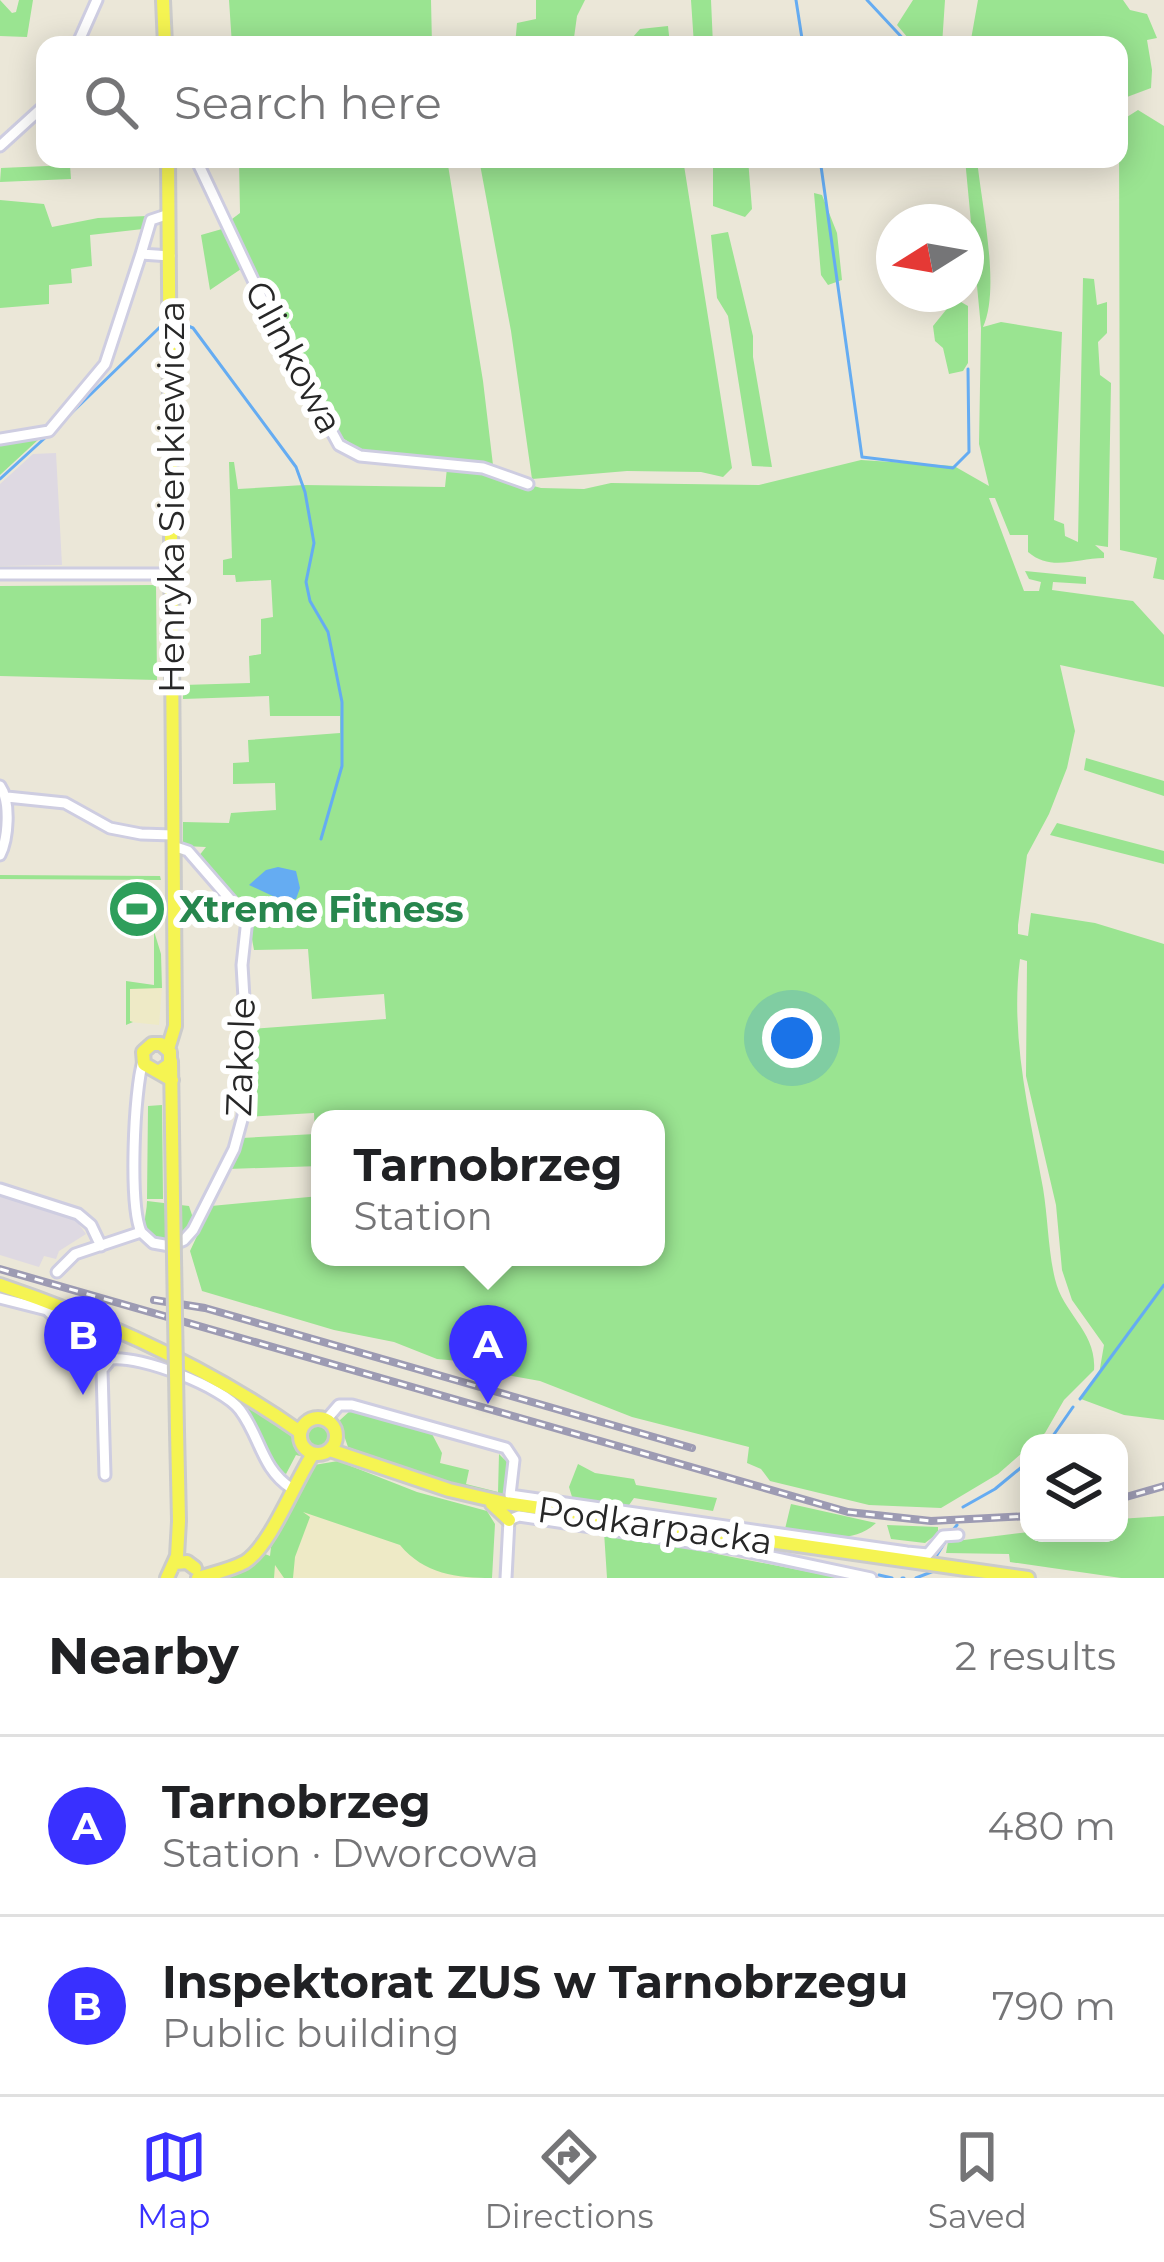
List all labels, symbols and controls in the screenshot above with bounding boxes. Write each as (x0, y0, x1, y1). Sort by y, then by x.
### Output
search box (36, 36, 1128, 168)
icon: search (78, 69, 144, 135)
text: Search here (174, 75, 442, 130)
north arrow (876, 204, 984, 312)
street label: Glinkowa (235, 273, 353, 441)
street label: Henryka Sienkiewicza (149, 301, 193, 693)
sports icon: Xtreme Fitness (106, 878, 168, 940)
place label: Xtreme Fitness (179, 887, 464, 931)
street label: Zakole (216, 997, 264, 1117)
your location (762, 1008, 822, 1068)
popup (311, 1110, 665, 1266)
text: Tarnobrzeg (354, 1137, 622, 1192)
text: Station (354, 1192, 493, 1240)
pin: B (44, 1296, 122, 1395)
pin: A (449, 1305, 527, 1404)
map controls (1020, 1434, 1128, 1542)
button: layers (1020, 1434, 1128, 1542)
street label: Podkarpacka (535, 1487, 775, 1563)
text: Nearby (48, 1625, 239, 1687)
text: 2 results (955, 1632, 1116, 1680)
text: Tarnobrzeg (162, 1774, 431, 1829)
text: A (72, 1802, 102, 1850)
text: 480 m (988, 1802, 1116, 1850)
text: Station · Dworcowa (162, 1829, 539, 1877)
text: Inspektorat ZUS w Tarnobrzegu (162, 1954, 908, 2009)
text: B (72, 1982, 102, 2030)
text: 790 m (992, 1982, 1116, 2030)
text: Public building (162, 2009, 459, 2057)
tab: Map (137, 2124, 210, 2236)
tab: Directions (485, 2124, 654, 2236)
tab: Saved (928, 2124, 1027, 2236)

